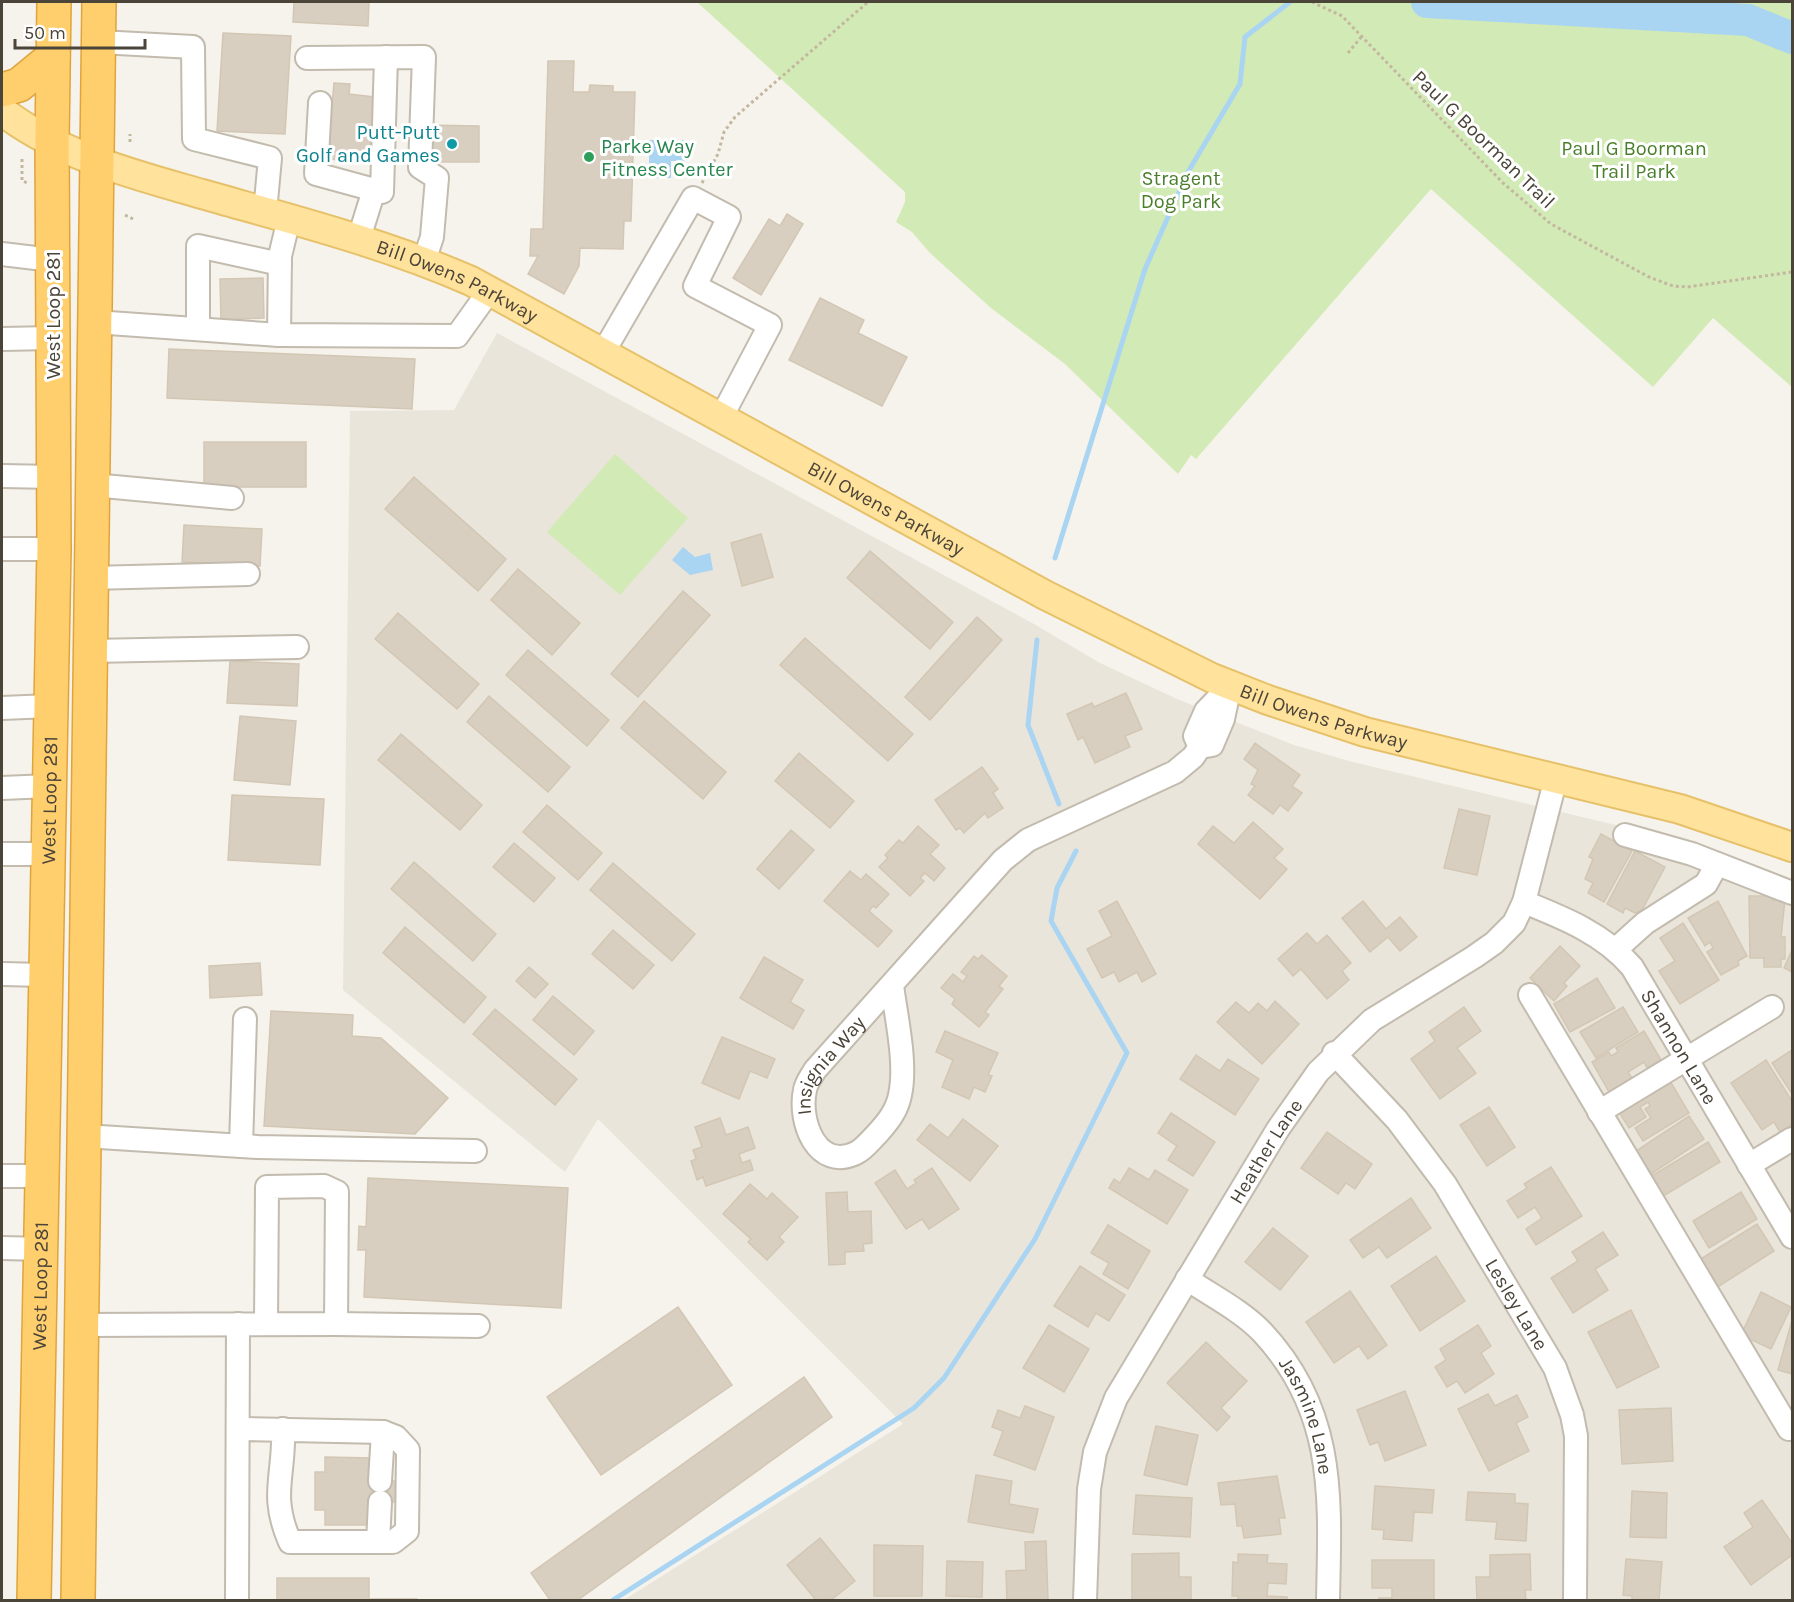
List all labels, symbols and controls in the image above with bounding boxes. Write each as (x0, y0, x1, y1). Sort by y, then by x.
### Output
scale bar (15, 12, 146, 50)
text: 50 m (24, 22, 66, 44)
street label: Paul G Boorman Trail (1408, 66, 1559, 213)
place label: Putt-Putt Golf and Games (296, 121, 440, 167)
place label: Parke Way Fitness Center (601, 135, 733, 181)
marker: Putt-Putt Golf and Games (445, 137, 459, 151)
park label: Paul G Boorman Trail Park (1561, 137, 1707, 183)
marker: Parke Way Fitness Center (582, 150, 596, 164)
park label: Stragent Dog Park (1141, 167, 1221, 213)
street label: Bill Owens Parkway (373, 235, 542, 327)
street label: West Loop 281 (42, 251, 65, 379)
street label: Bill Owens Parkway (804, 456, 968, 561)
street label: Bill Owens Parkway (1236, 679, 1410, 754)
street label: West Loop 281 (37, 736, 62, 865)
street label: Shannon Lane (1636, 985, 1722, 1109)
street label: Insignia Way (793, 1011, 870, 1116)
street label: Heather Lane (1225, 1095, 1307, 1208)
street label: West Loop 281 (28, 1222, 53, 1351)
street label: Lesley Lane (1480, 1254, 1553, 1354)
street label: Jasmine Lane (1274, 1353, 1337, 1476)

